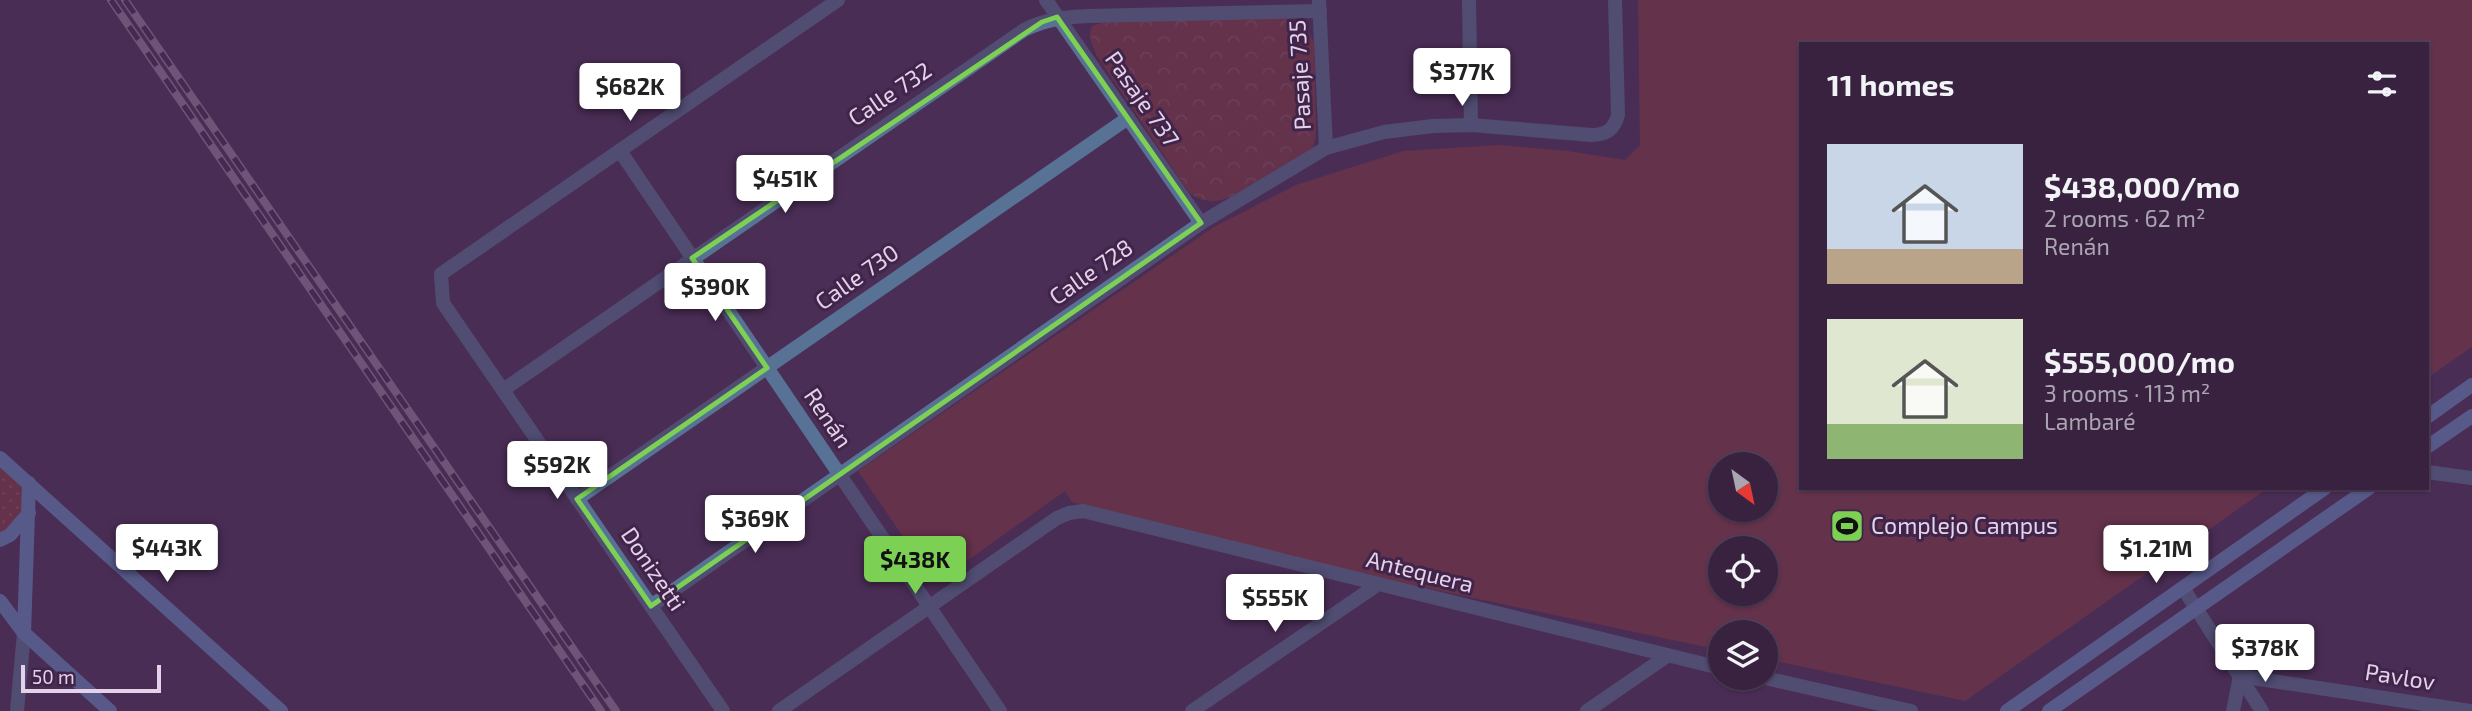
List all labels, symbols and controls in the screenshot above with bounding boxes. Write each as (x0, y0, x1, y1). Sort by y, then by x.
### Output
street label: Pasaje 735 (1282, 19, 1316, 131)
street label: Pasaje 737 (1100, 45, 1186, 152)
pin: $377K (1413, 48, 1511, 108)
street label: Calle 732 (842, 55, 936, 131)
text: $377K (1429, 57, 1495, 85)
pin: $682K (581, 64, 679, 123)
icon: filters (2363, 65, 2401, 103)
text: 11 homes (1827, 66, 1954, 102)
text: $682K (595, 72, 665, 100)
pin: $451K (736, 156, 834, 215)
text: $451K (752, 164, 818, 192)
text: $438,000/mo (2044, 168, 2240, 204)
icon: home (1883, 172, 1967, 256)
text: 2 rooms · 62 m² (2044, 204, 2206, 232)
street label: Calle 728 (1043, 232, 1138, 310)
text: Renán (2044, 232, 2110, 260)
street label: Calle 730 (809, 237, 903, 315)
pin: $390K (666, 264, 764, 323)
text: $390K (680, 272, 750, 300)
text: $555,000/mo (2044, 343, 2235, 379)
icon: home (1883, 347, 1967, 431)
text: 3 rooms · 113 m² (2044, 379, 2210, 407)
street label: Renán (799, 382, 859, 453)
text: Lambaré (2044, 407, 2136, 435)
pin: $592K (508, 442, 606, 501)
text: $592K (523, 450, 591, 478)
north arrow (1708, 452, 1778, 522)
map controls (1708, 452, 1778, 690)
pin: $369K (706, 496, 804, 555)
text: $369K (721, 504, 789, 532)
sports icon: Complejo Campus (1828, 507, 1866, 545)
place label: Complejo Campus (1871, 511, 2058, 539)
street label: Donizetti (616, 521, 692, 616)
pin: $443K (118, 524, 216, 584)
pin: $1.21M (2099, 526, 2213, 585)
text: $443K (132, 533, 202, 561)
text: $1.21M (2119, 534, 2193, 562)
pin: $438K (866, 536, 964, 596)
button: locate (1708, 536, 1778, 606)
street label: Antequera (1364, 544, 1477, 598)
text: $438K (880, 545, 950, 573)
pin: $555K (1226, 574, 1324, 634)
text: $555K (1242, 583, 1308, 611)
button: layers (1708, 620, 1778, 690)
pin: $378K (2216, 624, 2314, 684)
text: $378K (2231, 633, 2299, 661)
street label: Pavlov (2363, 657, 2437, 695)
scale bar (21, 662, 161, 694)
text: 50 m (32, 665, 75, 688)

